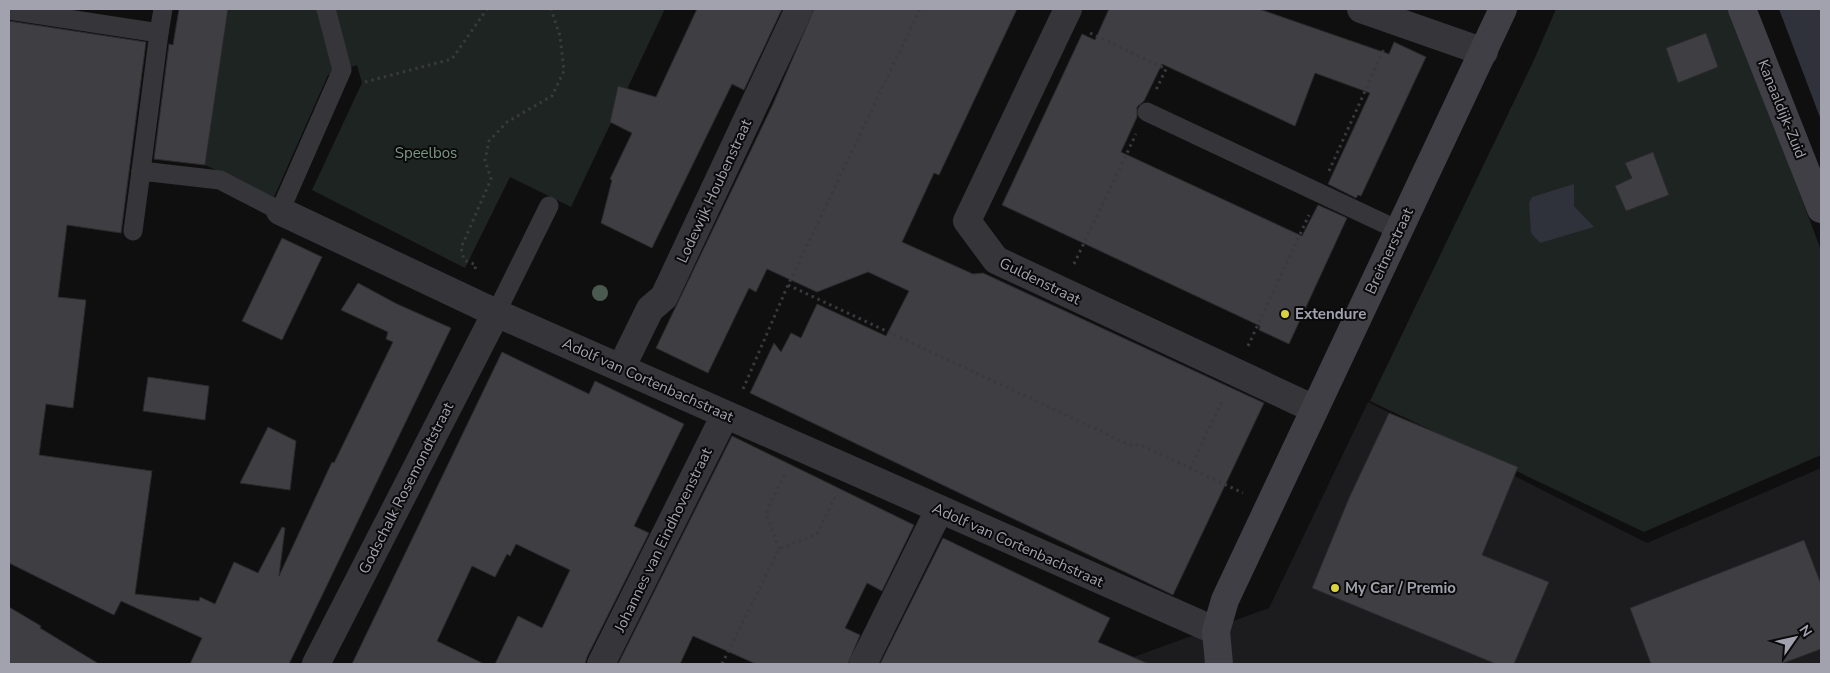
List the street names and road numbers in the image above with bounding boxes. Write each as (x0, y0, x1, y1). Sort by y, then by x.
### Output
street label: Kanaaldijk-Zuid (1753, 57, 1811, 161)
street label: Lodewijk Houbenstraat (672, 115, 756, 266)
street label: Breitnerstraat (1360, 204, 1418, 297)
street label: Guldenstraat (996, 253, 1084, 310)
street label: Adolf van Cortenbachstraat (559, 333, 737, 427)
street label: Godschalk Rosemondtstraat (354, 398, 458, 577)
street label: Johannes van Eindhovenstraat (609, 444, 717, 636)
street label: Adolf van Cortenbachstraat (929, 498, 1107, 592)

